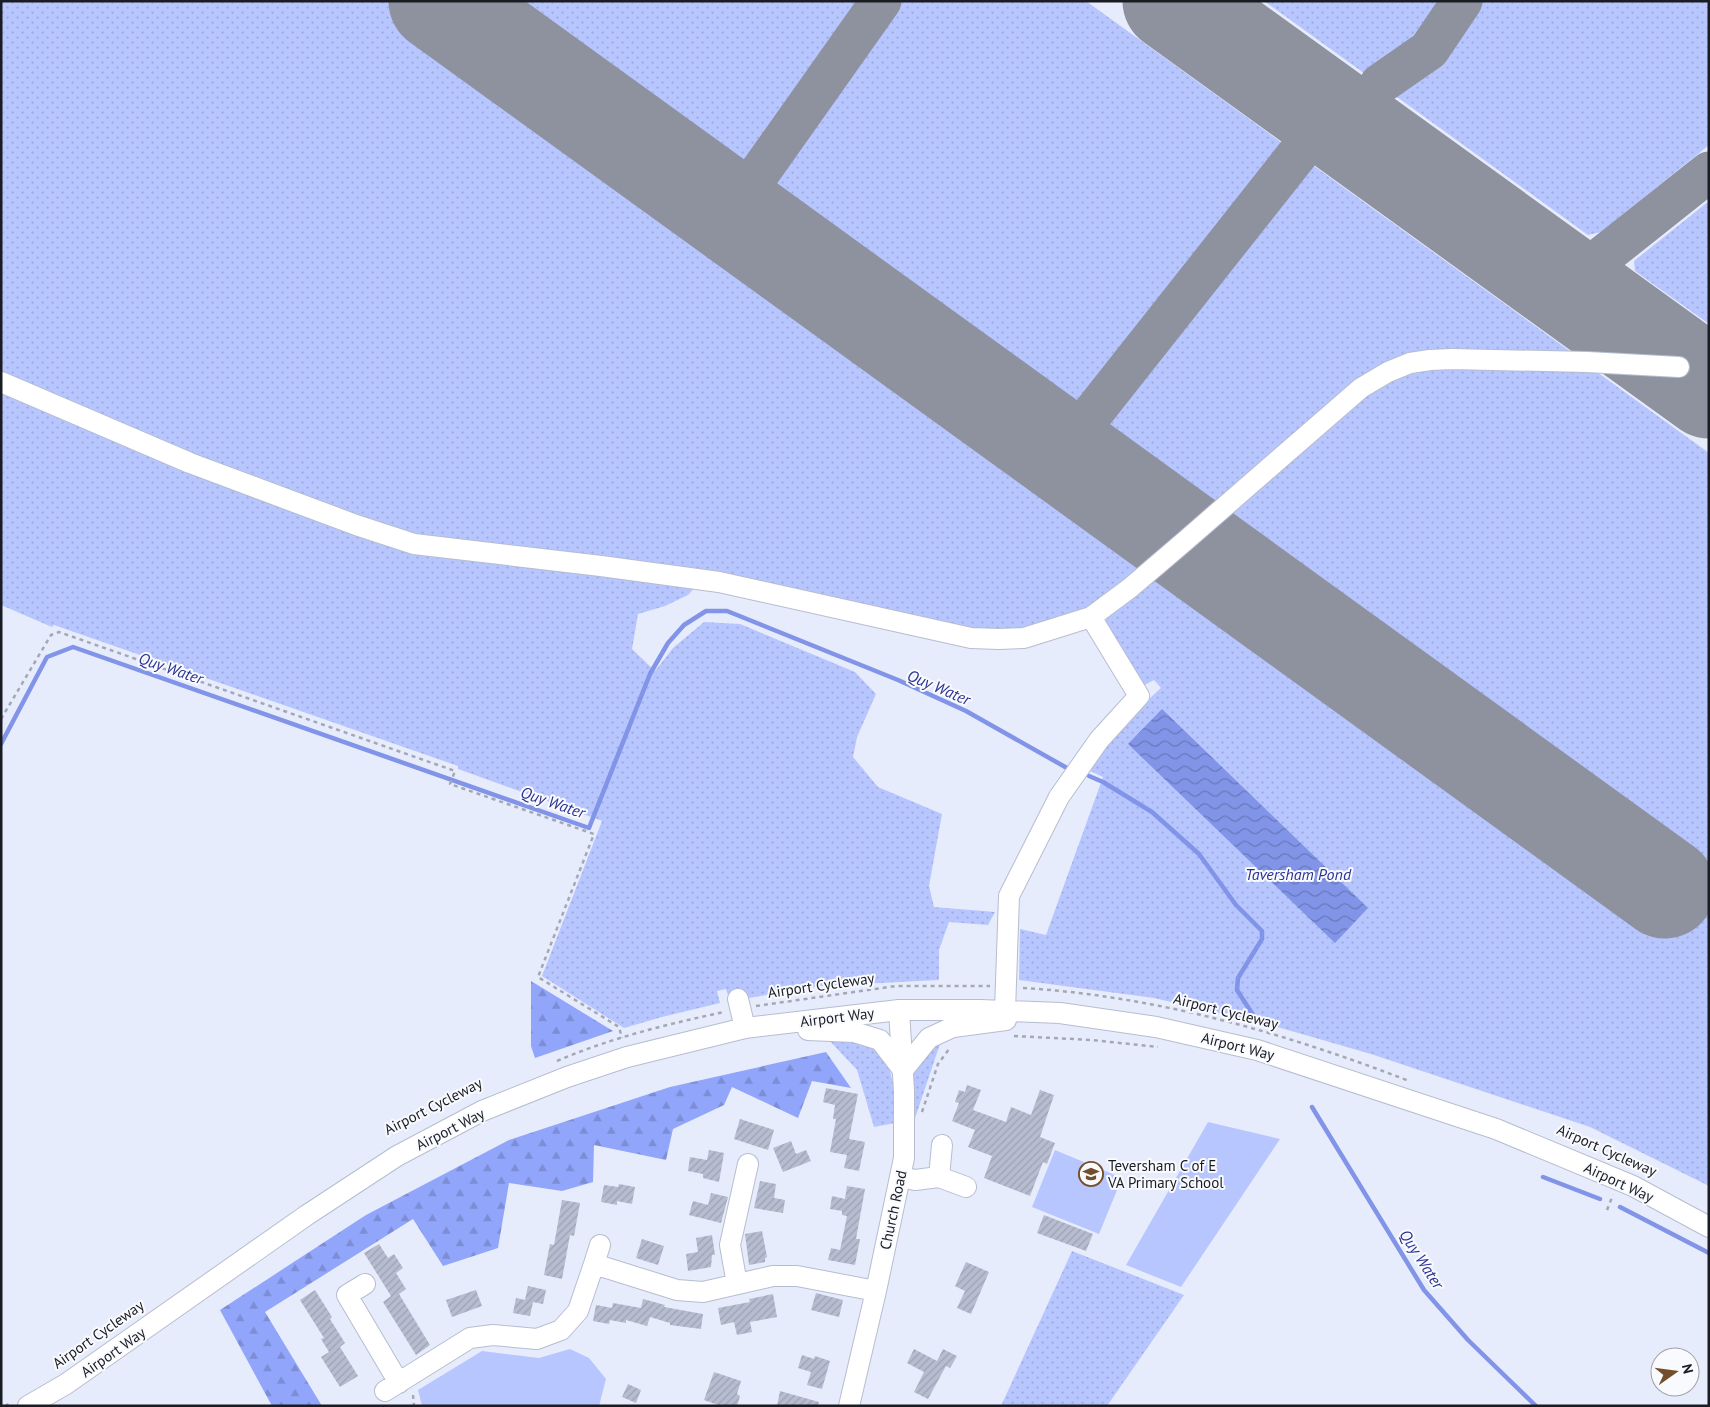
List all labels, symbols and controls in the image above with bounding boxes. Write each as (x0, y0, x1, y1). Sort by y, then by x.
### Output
water label: Quy Water (136, 648, 207, 689)
water label: Quy Water (904, 665, 975, 710)
water label: Quy Water (518, 782, 589, 823)
water label: Taversham Pond (1245, 864, 1352, 884)
street label: Airport Cycleway (766, 968, 876, 1002)
street label: Airport Cycleway (1172, 989, 1280, 1033)
street label: Airport Way (799, 1003, 875, 1031)
street label: Airport Way (1199, 1028, 1277, 1064)
street label: Airport Cycleway (381, 1073, 485, 1139)
street label: Airport Way (412, 1104, 488, 1154)
street label: Airport Cycleway (1554, 1119, 1660, 1181)
place label: Teversham C of E VA Primary School (1107, 1156, 1224, 1192)
street label: Airport Way (1581, 1158, 1657, 1206)
school or university icon: Teversham C of E VA Primary School (1078, 1161, 1104, 1187)
street label: Church Road (875, 1169, 911, 1251)
water label: Quy Water (1395, 1226, 1450, 1294)
street label: Airport Cycleway (49, 1295, 147, 1373)
street label: Airport Way (77, 1323, 149, 1381)
north arrow (1650, 1347, 1700, 1397)
text: N (1678, 1362, 1697, 1375)

